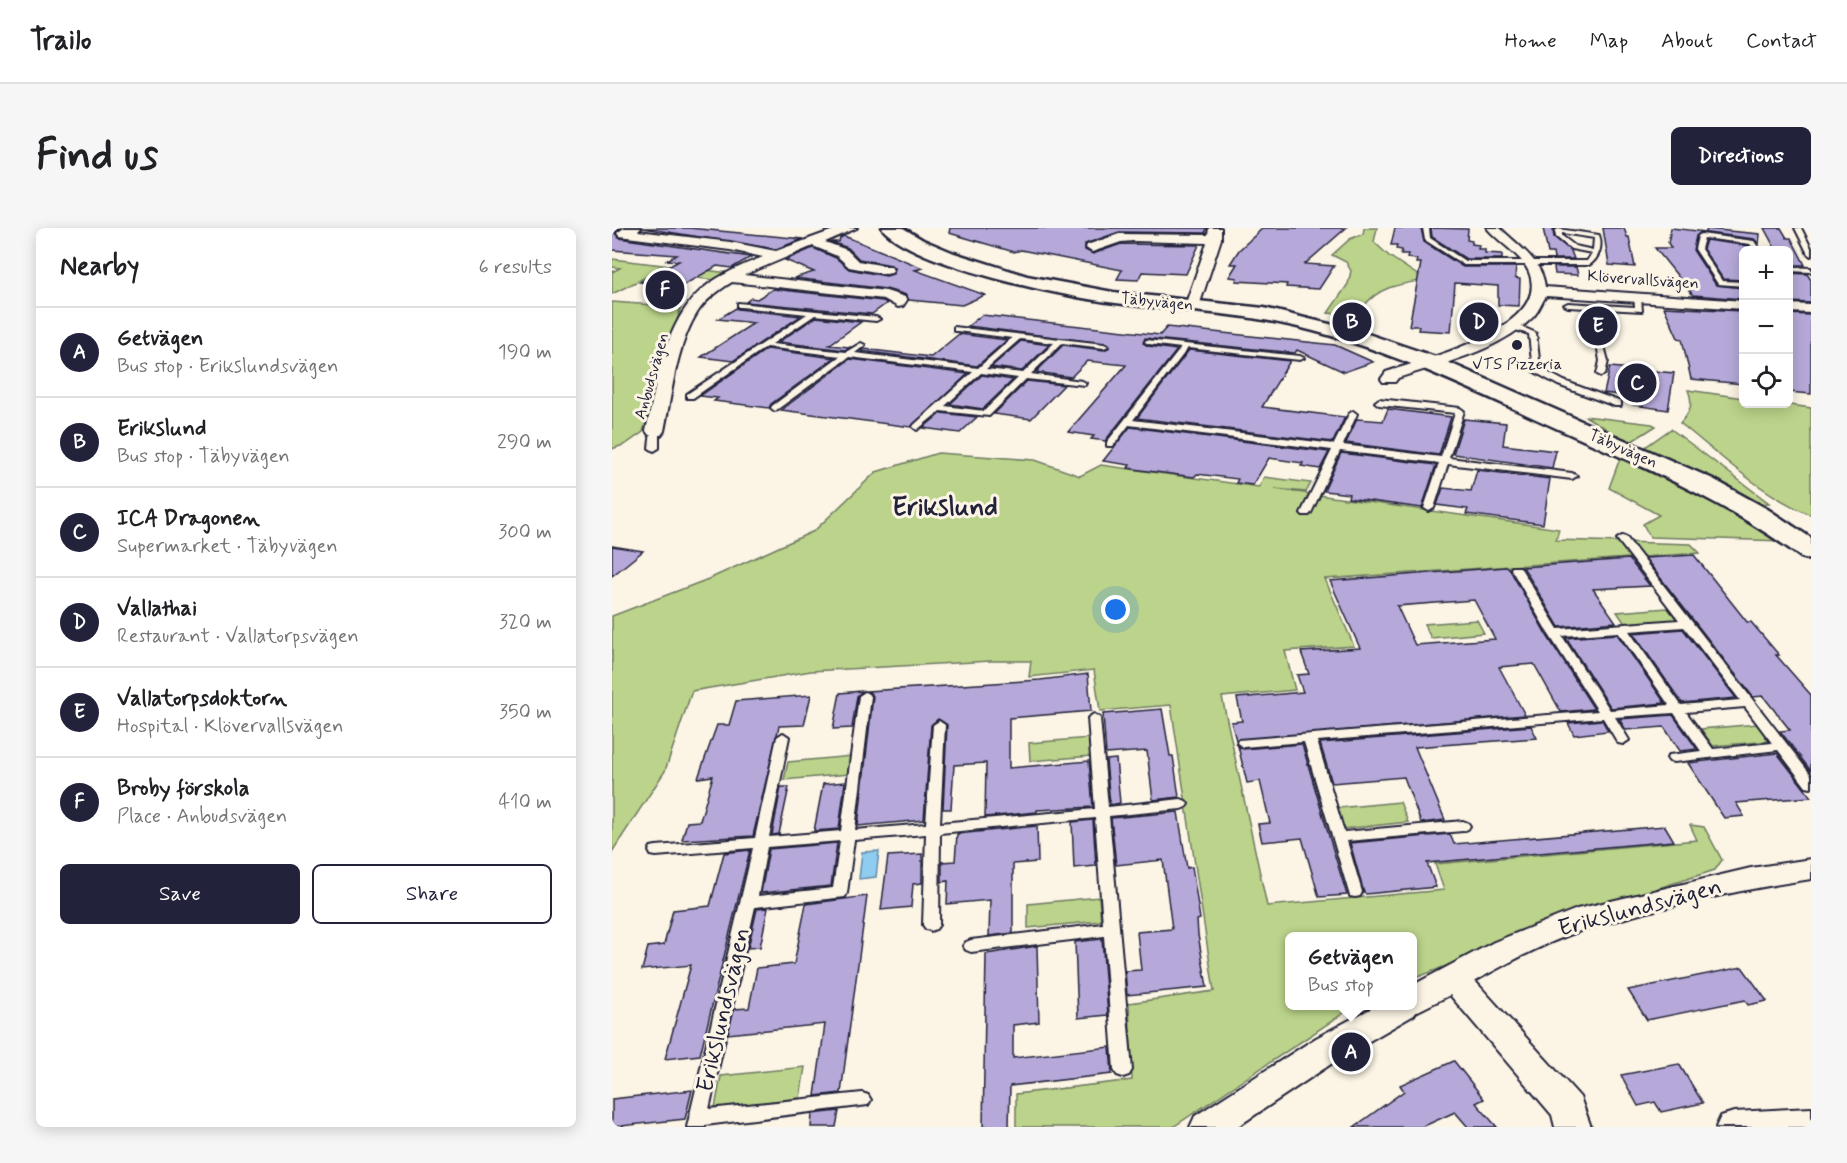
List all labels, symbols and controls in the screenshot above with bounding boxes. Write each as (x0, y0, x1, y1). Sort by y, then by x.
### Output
text: Trailo (30, 23, 91, 60)
text: Home (1505, 27, 1557, 55)
text: Map (1590, 27, 1628, 55)
text: About (1661, 27, 1713, 55)
text: Contact (1746, 27, 1817, 55)
button: Directions (1671, 127, 1811, 185)
text: Find us (36, 129, 158, 184)
map controls (1739, 246, 1793, 408)
button: + (1739, 246, 1793, 300)
text: Nearby (60, 250, 139, 284)
text: 6 results (479, 254, 552, 281)
street label: Klövervallsvägen (1587, 266, 1699, 294)
pin: F (646, 268, 684, 312)
street label: Täbyvägen (1120, 288, 1194, 316)
pin: B (1332, 300, 1372, 344)
pin: D (1460, 300, 1498, 344)
button: − (1739, 300, 1793, 354)
pin: E (1578, 304, 1618, 348)
text: Getvägen (117, 325, 203, 353)
street label: Anbudsvägen (630, 330, 674, 422)
marker: VTS Pizzeria (1510, 338, 1524, 352)
text: A (73, 339, 86, 366)
text: 190 m (498, 339, 552, 366)
text: Bus stop · Erikslundsvägen (117, 353, 339, 380)
place label: VTS Pizzeria (1472, 354, 1562, 375)
button: locate (1739, 354, 1793, 408)
pin: C (1618, 360, 1656, 406)
text: Erikslund (117, 415, 207, 443)
street label: Täbyvägen (1585, 425, 1661, 473)
text: B (73, 429, 86, 456)
text: 290 m (497, 429, 552, 456)
text: Bus stop · Täbyvägen (117, 443, 290, 470)
district label: Erikslund (892, 491, 998, 525)
text: ICA Dragonen (117, 505, 260, 533)
text: C (72, 519, 87, 546)
text: 300 m (498, 519, 552, 546)
text: Supermarket · Täbyvägen (117, 533, 338, 560)
text: Vallathai (117, 595, 197, 623)
your location (1101, 595, 1130, 624)
text: D (73, 609, 86, 636)
text: 320 m (499, 609, 552, 636)
text: Restaurant · Vallatorpsvägen (117, 623, 359, 650)
text: Vallatorpsdoktorn (117, 685, 287, 713)
text: E (74, 699, 85, 726)
text: 350 m (499, 699, 552, 726)
text: Hospital · Klövervallsvägen (117, 713, 343, 740)
text: Broby förskola (117, 775, 249, 803)
text: F (74, 789, 85, 816)
text: 410 m (498, 789, 552, 816)
text: Place · Anbudsvägen (117, 803, 287, 830)
button: Save (60, 864, 300, 924)
button: Share (312, 864, 552, 924)
street label: Erikslundsvägen (1555, 871, 1725, 945)
street label: Erikslundsvägen (690, 925, 758, 1095)
popup (1285, 932, 1417, 1010)
text: Getvägen (1308, 944, 1394, 972)
text: Bus stop (1308, 972, 1374, 999)
pin: A (1332, 1030, 1370, 1074)

